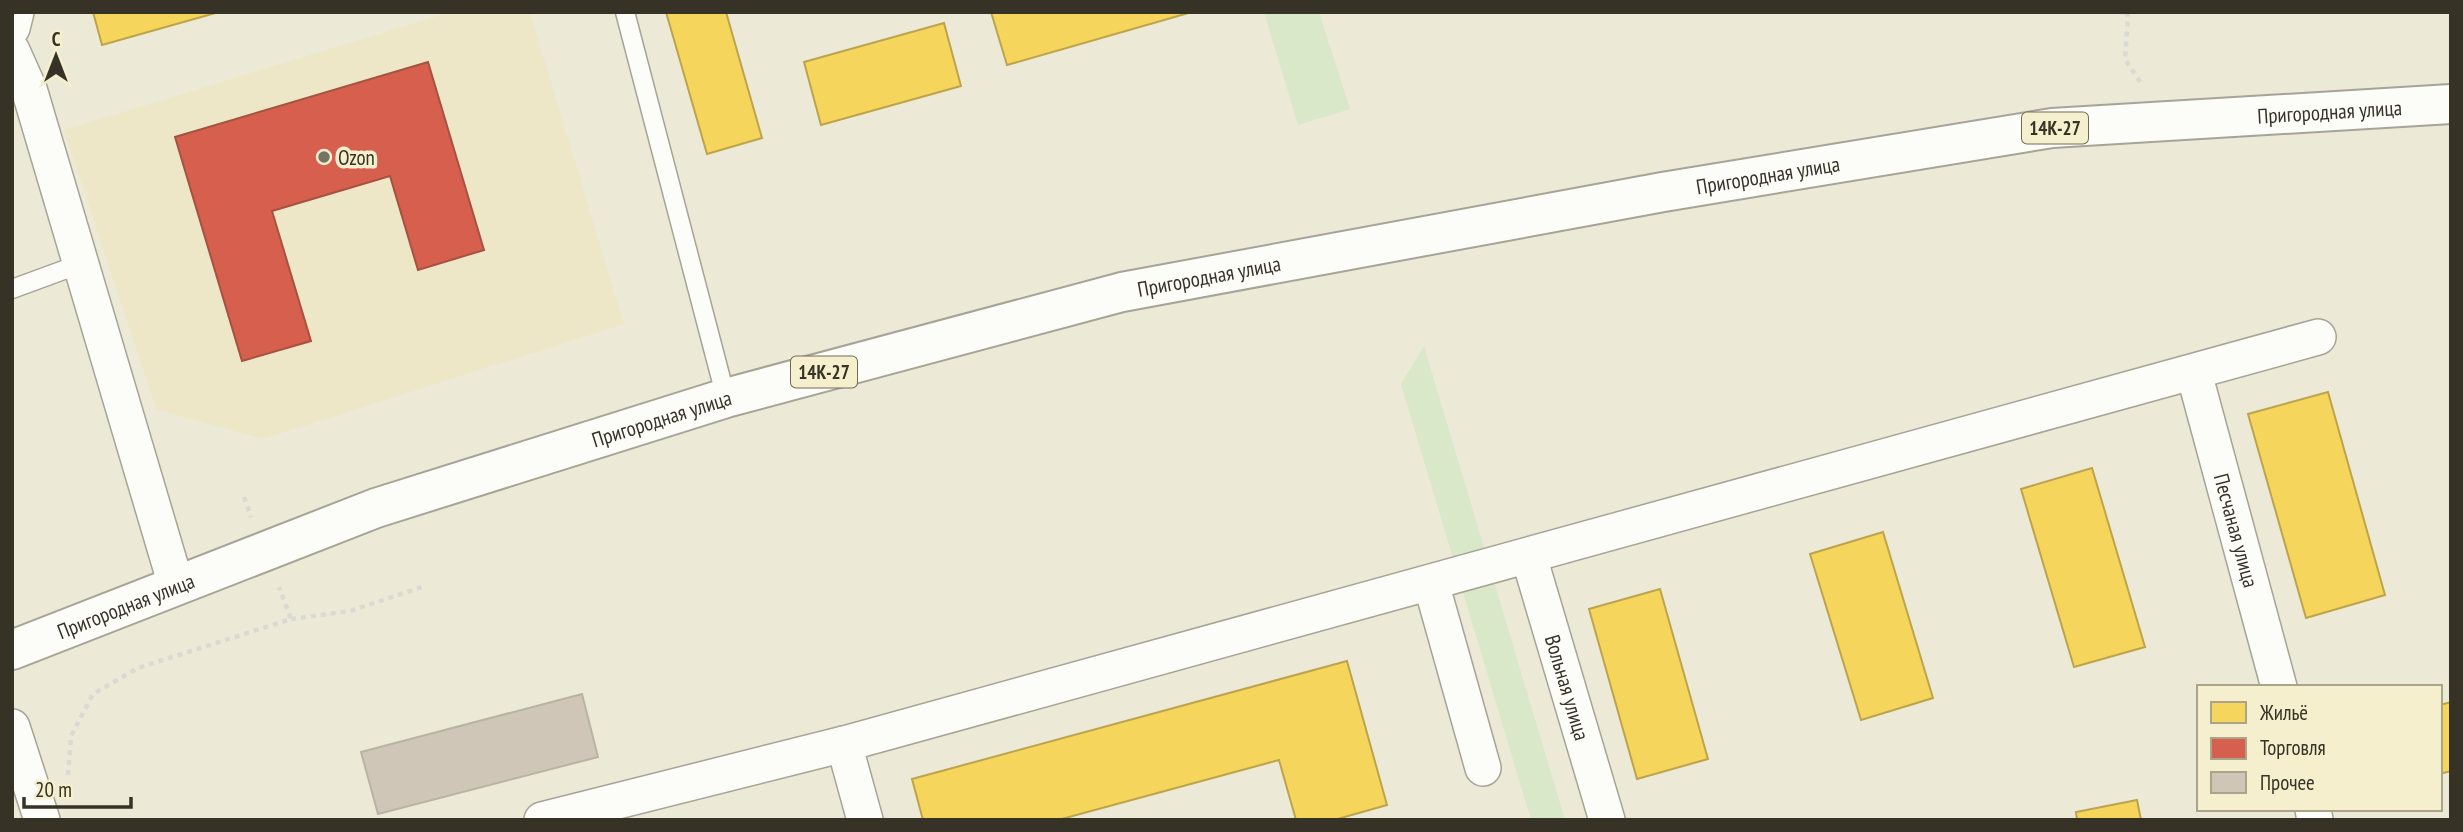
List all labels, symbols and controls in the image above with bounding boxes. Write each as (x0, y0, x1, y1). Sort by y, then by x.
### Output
north arrow (21, 21, 91, 91)
text: С (52, 27, 61, 51)
street label: Пригородная улица (2256, 93, 2403, 129)
road number: 14К-27 (2022, 112, 2088, 144)
place label: Ozon (338, 144, 375, 171)
marker: Ozon (316, 149, 332, 165)
street label: Пригородная улица (1694, 150, 1842, 200)
street label: Пригородная улица (1135, 249, 1283, 302)
road number: 14К-27 (791, 356, 857, 388)
street label: Пригородная улица (588, 384, 734, 453)
street label: Песчаная улица (2208, 470, 2265, 590)
street label: Пригородная улица (53, 567, 198, 645)
street label: Вольная улица (1539, 631, 1596, 743)
legend (2197, 685, 2442, 811)
text: Жильё (2259, 699, 2308, 726)
text: Торговля (2260, 734, 2326, 761)
scale bar (24, 766, 131, 810)
text: Прочее (2260, 769, 2315, 796)
text: 20 m (35, 776, 72, 803)

